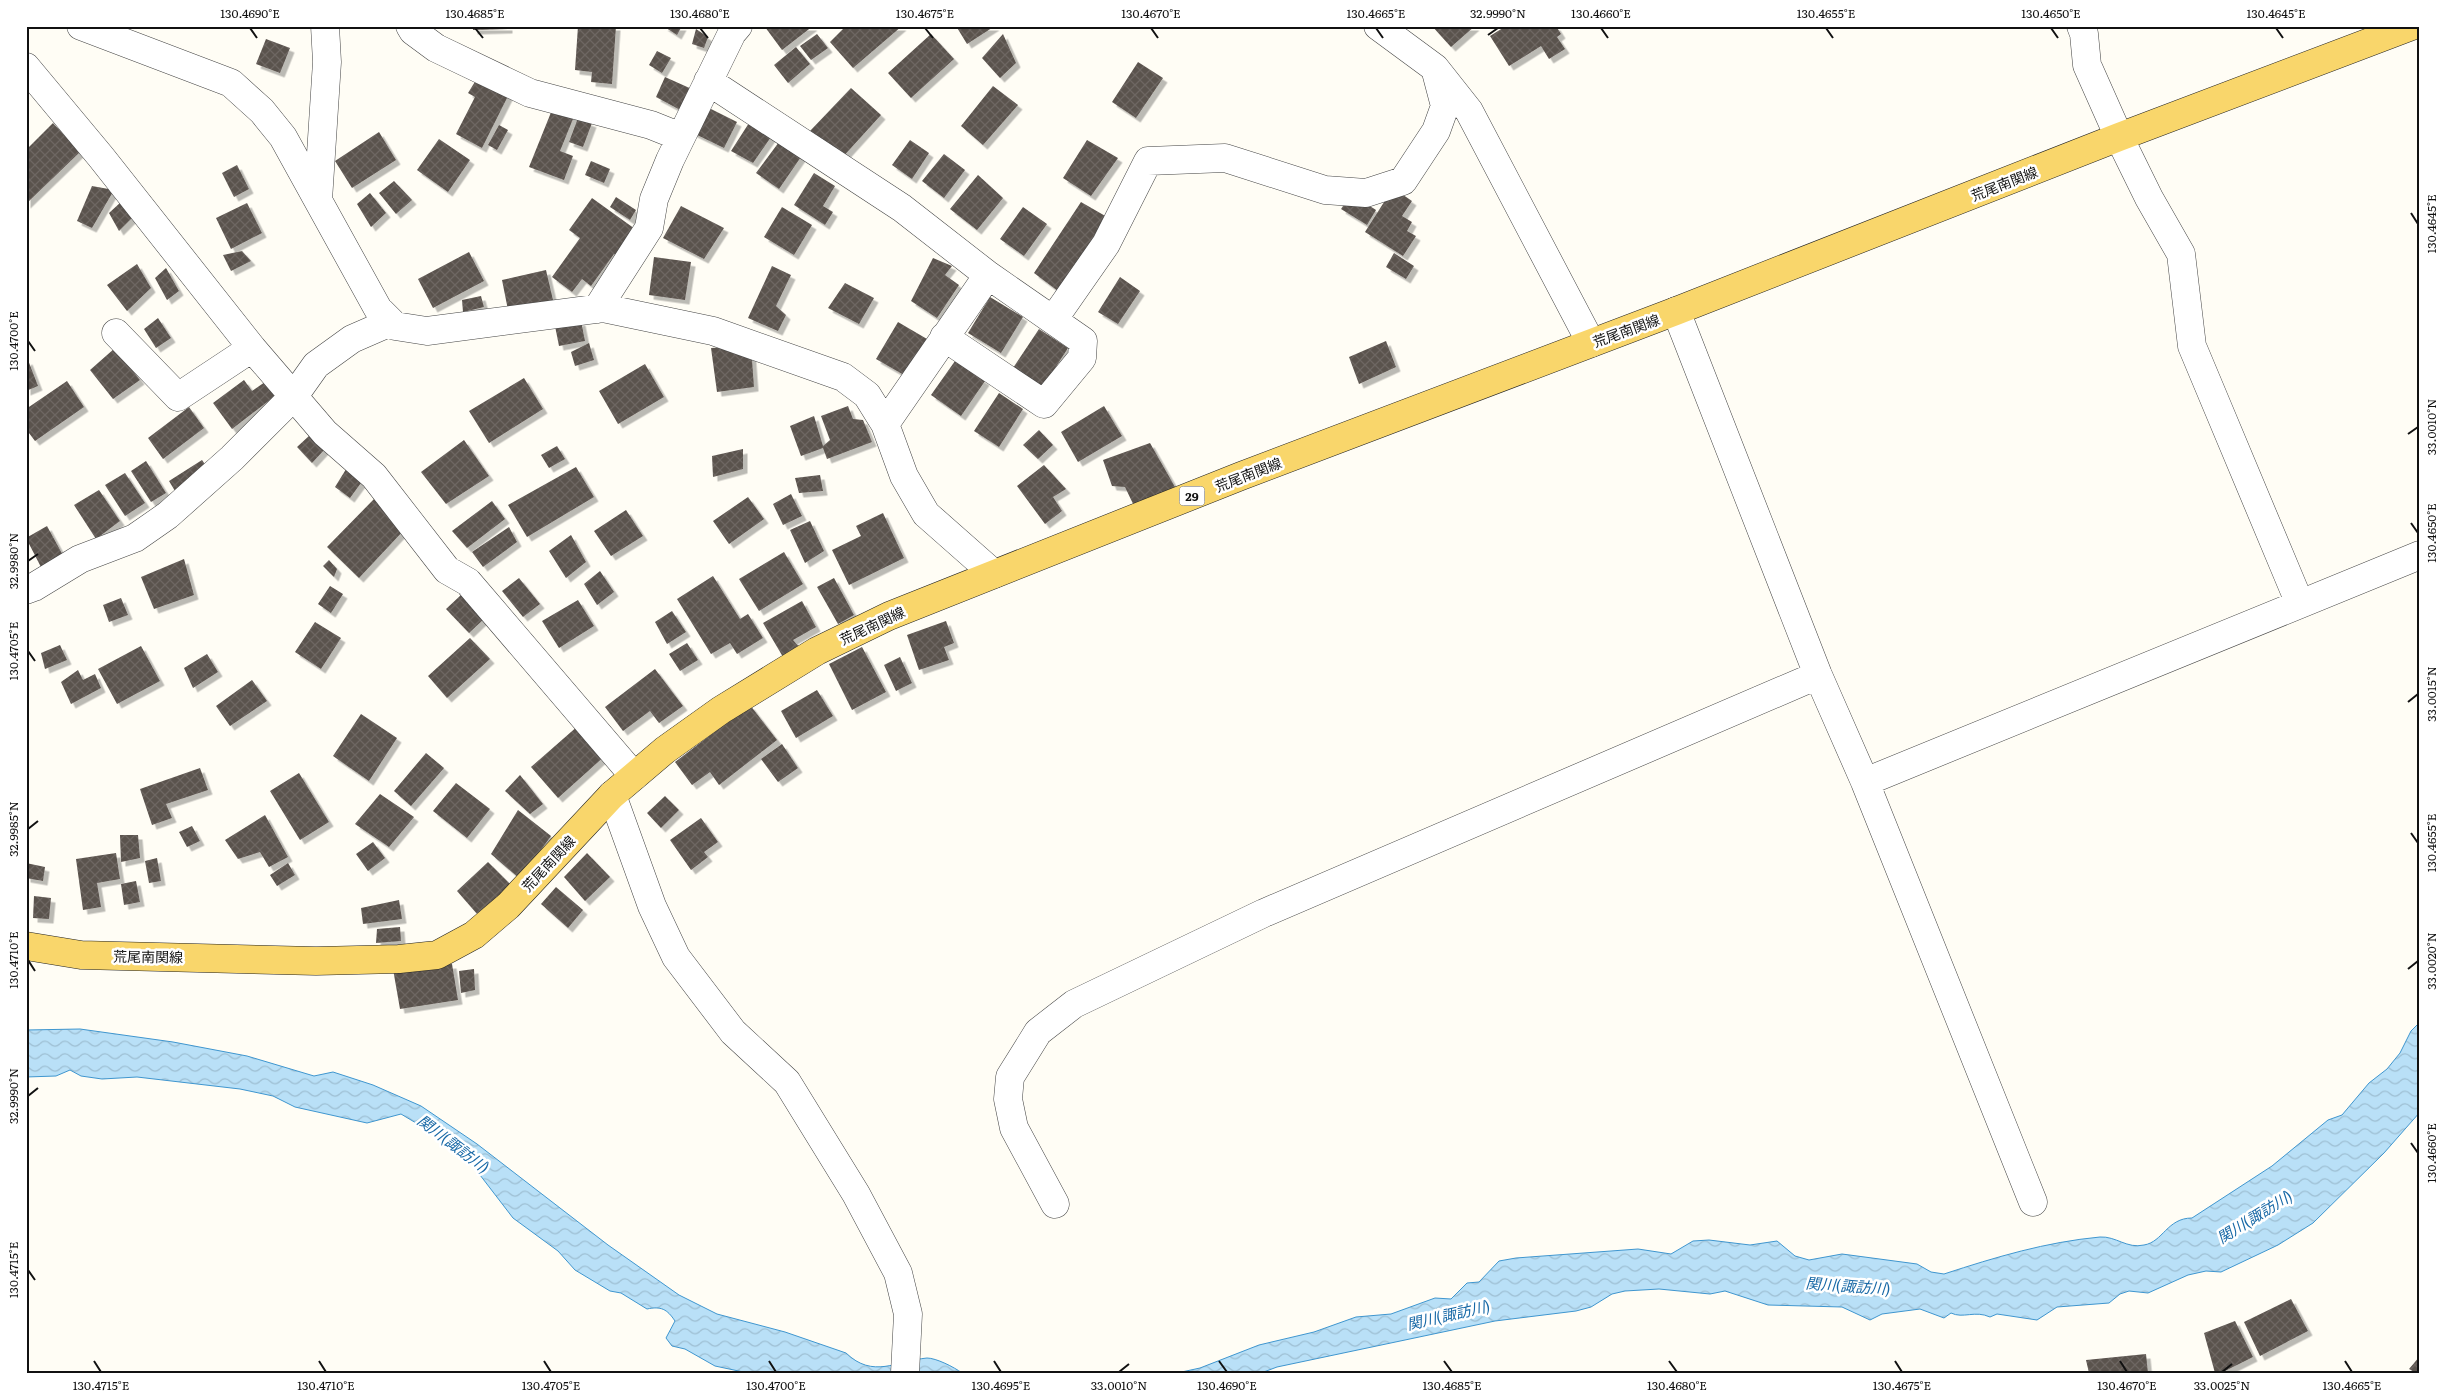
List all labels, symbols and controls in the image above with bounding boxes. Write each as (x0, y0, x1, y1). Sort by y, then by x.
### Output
text: 130.4690°E (220, 4, 280, 22)
text: 130.4685°E (445, 4, 505, 22)
text: 130.4680°E (670, 4, 730, 22)
text: 130.4675°E (896, 4, 955, 22)
text: 130.4670°E (1121, 4, 1181, 22)
text: 130.4665°E (1346, 4, 1406, 22)
text: 32.9990°N (1470, 4, 1526, 22)
text: 130.4660°E (1571, 4, 1631, 22)
text: 130.4655°E (1797, 4, 1856, 22)
text: 130.4650°E (2021, 4, 2081, 22)
text: 130.4645°E (2246, 4, 2306, 22)
street label: 荒尾南関線 (1968, 161, 2040, 205)
text: 130.4645°E (2422, 194, 2440, 254)
street label: 荒尾南関線 (1590, 309, 1662, 351)
text: 130.4700°E (4, 311, 22, 371)
text: 33.0010°N (2422, 399, 2440, 455)
street label: 荒尾南関線 (1212, 452, 1284, 496)
road number: 29 (1180, 486, 1204, 506)
text: 130.4650°E (2422, 503, 2440, 563)
text: 32.9980°N (4, 533, 22, 589)
street label: 荒尾南関線 (836, 601, 908, 649)
text: 130.4705°E (4, 621, 22, 680)
text: 33.0015°N (2422, 666, 2440, 722)
text: 32.9985°N (4, 801, 22, 857)
text: 130.4655°E (2422, 813, 2440, 872)
street label: 荒尾南関線 (517, 831, 579, 895)
text: 130.4710°E (4, 931, 22, 989)
text: 33.0020°N (2422, 932, 2440, 990)
street label: 荒尾南関線 (113, 945, 183, 967)
text: 32.9990°N (4, 1068, 22, 1124)
water label: 関川(諏訪川) (413, 1108, 495, 1178)
text: 130.4660°E (2422, 1123, 2440, 1183)
water label: 関川(諏訪川) (2212, 1184, 2296, 1248)
text: 130.4715°E (4, 1241, 22, 1298)
water label: 関川(諏訪川) (1805, 1271, 1891, 1299)
water label: 関川(諏訪川) (1404, 1293, 1492, 1335)
text: 130.4715°E (73, 1376, 130, 1394)
text: 130.4710°E (297, 1376, 355, 1394)
text: 130.4705°E (522, 1376, 581, 1394)
text: 130.4700°E (746, 1376, 806, 1394)
text: 130.4695°E (972, 1376, 1031, 1394)
text: 33.0010°N (1091, 1376, 1147, 1394)
text: 130.4690°E (1197, 1376, 1257, 1394)
text: 130.4685°E (1422, 1376, 1482, 1394)
text: 130.4680°E (1647, 1376, 1707, 1394)
text: 130.4675°E (1873, 1376, 1932, 1394)
text: 130.4670°E (2097, 1376, 2157, 1394)
text: 33.0025°N (2194, 1376, 2250, 1394)
text: 130.4665°E (2322, 1376, 2382, 1394)

